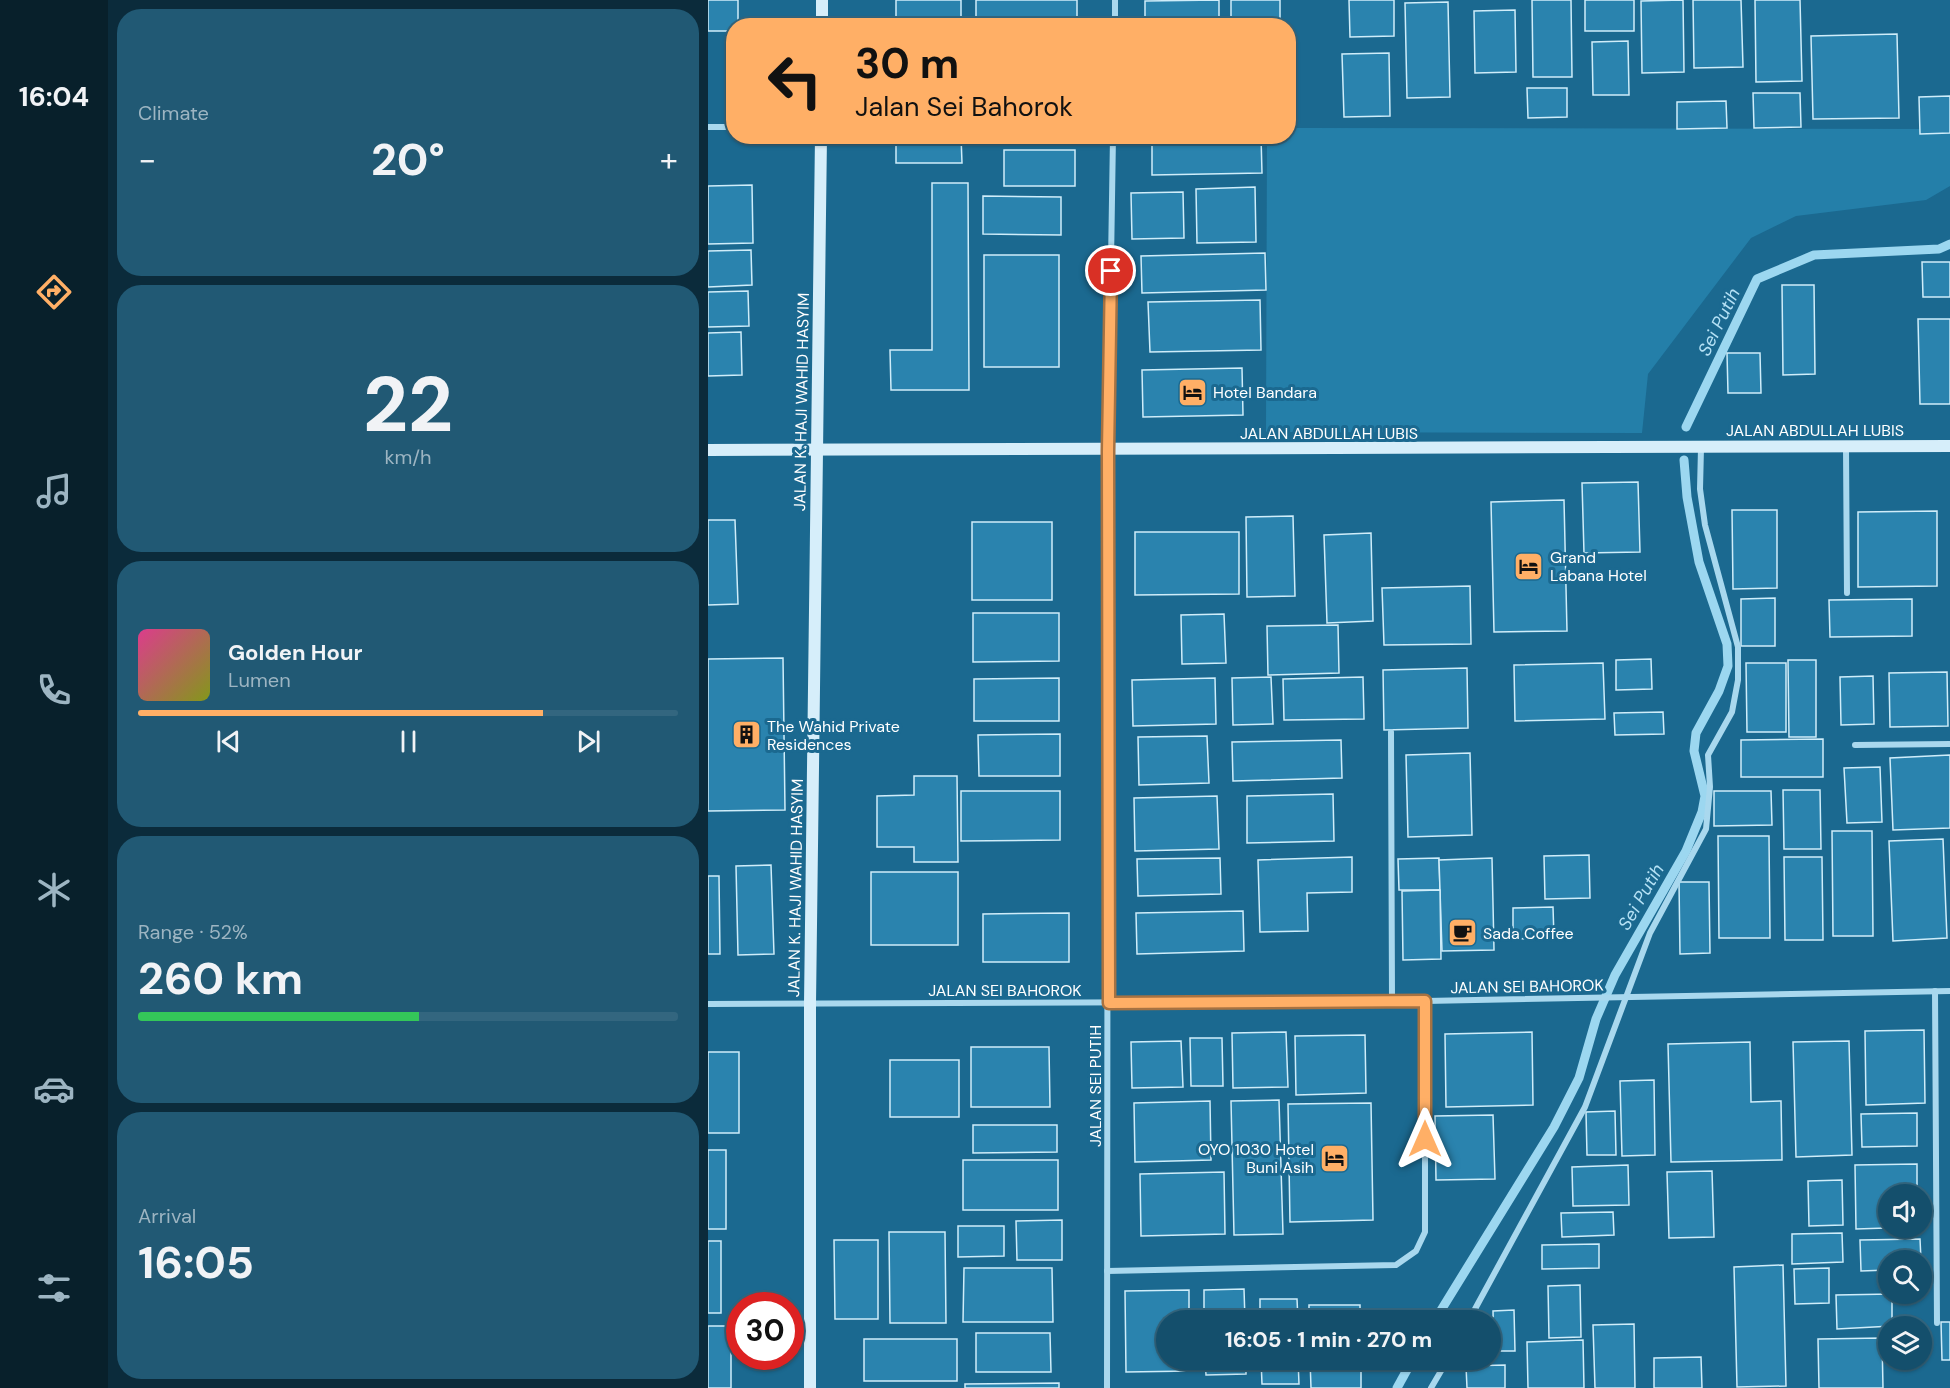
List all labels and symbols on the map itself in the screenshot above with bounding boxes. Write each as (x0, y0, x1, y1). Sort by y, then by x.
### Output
pin (1085, 245, 1136, 296)
water label: Sei Putih (1692, 284, 1746, 360)
street label: JALAN K. HAJI WAHID HASYIM (789, 293, 814, 511)
hotel icon: Hotel Bandara (1176, 376, 1208, 408)
place label: Hotel Bandara (1213, 382, 1317, 403)
street label: JALAN ABDULLAH LUBIS (1726, 420, 1904, 441)
street label: JALAN ABDULLAH LUBIS (1240, 423, 1418, 444)
place label: Grand Labana Hotel (1550, 547, 1647, 586)
hotel icon: Grand Labana Hotel (1513, 550, 1545, 582)
place label: The Wahid Private Residences (767, 716, 900, 755)
building icon: The Wahid Private Residences (730, 719, 762, 751)
street label: JALAN K. HAJI WAHID HASYIM (783, 779, 808, 997)
water label: Sei Putih (1612, 860, 1670, 934)
cafe icon: Sada Coffee (1446, 917, 1478, 949)
place label: Sada Coffee (1483, 923, 1574, 944)
street label: JALAN SEI BAHOROK (1450, 975, 1604, 998)
street label: JALAN SEI BAHOROK (928, 980, 1082, 1001)
street label: JALAN SEI PUTIH (1085, 1025, 1106, 1147)
position arrow (1393, 1107, 1457, 1171)
place label: OYO 1030 Hotel Buni Asih (1198, 1139, 1314, 1178)
hotel icon: OYO 1030 Hotel Buni Asih (1319, 1142, 1351, 1174)
speed limit sign: 30 (726, 1292, 804, 1370)

